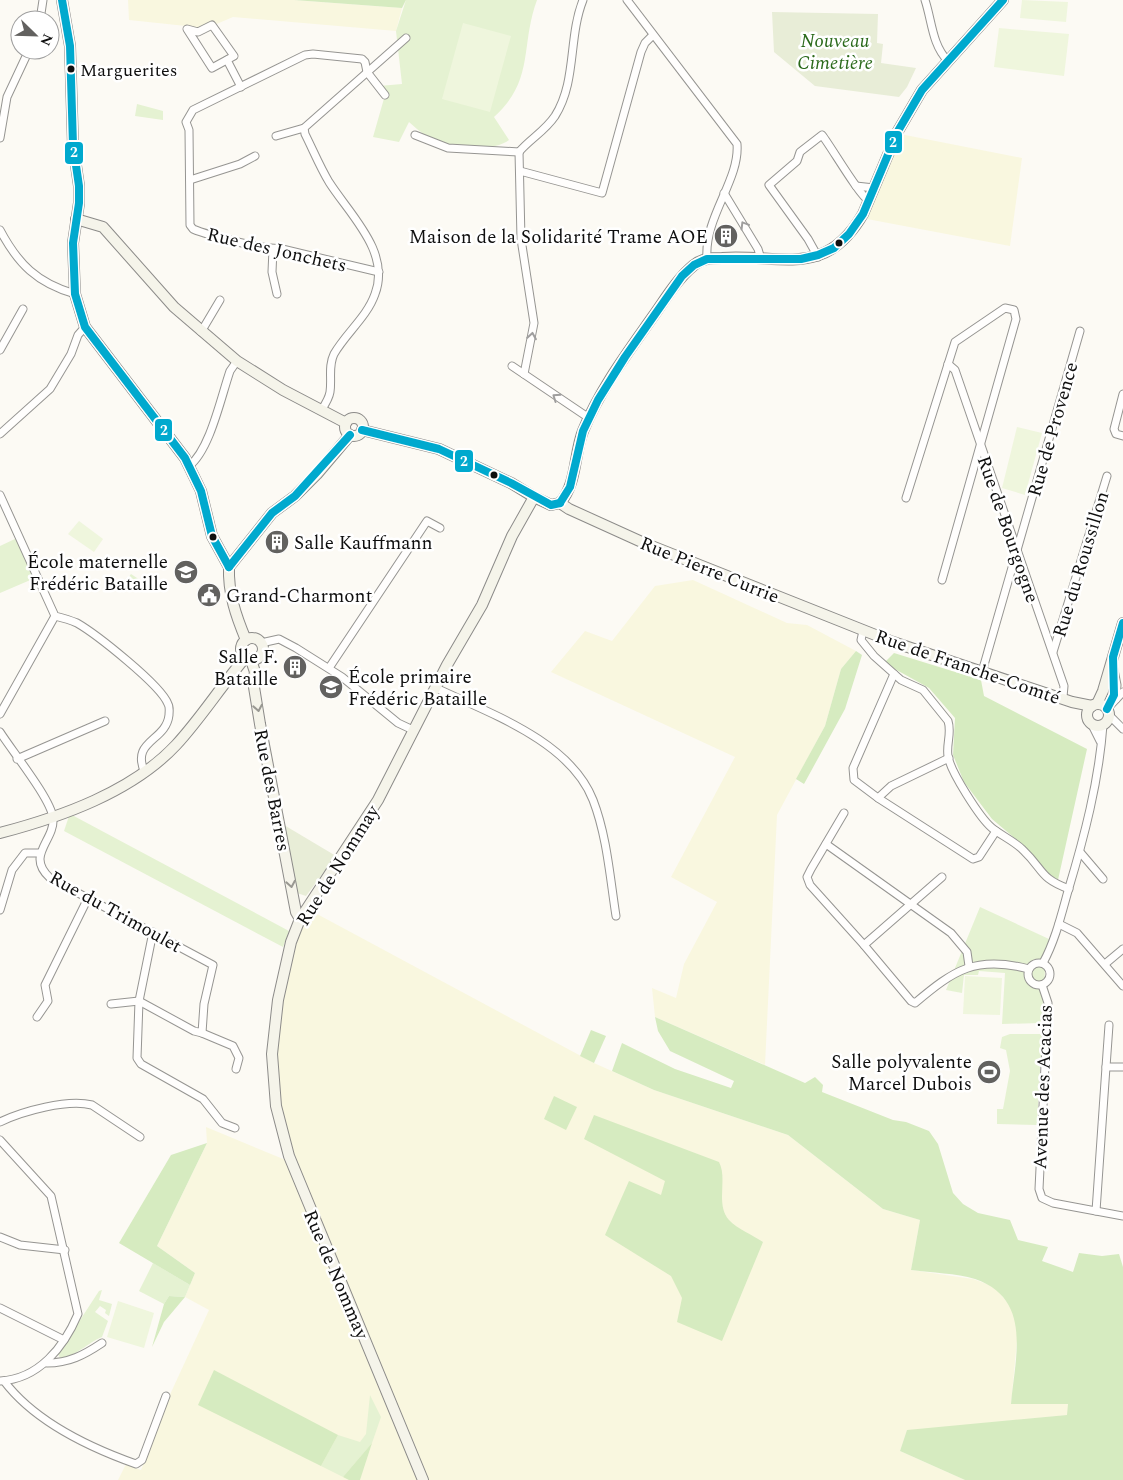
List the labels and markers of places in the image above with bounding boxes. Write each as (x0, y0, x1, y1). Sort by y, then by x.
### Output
place label: Marguerites (80, 57, 178, 84)
marker: Marguerites (66, 64, 76, 74)
place label: Maison de la Solidarité Trame AOE (409, 223, 708, 252)
building icon: Maison de la Solidarité Trame AOE (713, 223, 739, 249)
unlabelled marker (834, 238, 844, 248)
unlabelled marker (489, 470, 499, 480)
building icon: Salle Kauffmann (264, 529, 290, 555)
place label: Salle Kauffmann (294, 529, 433, 558)
unlabelled marker (208, 532, 218, 542)
place label: École maternelle Frédéric Bataille (27, 548, 168, 599)
school or university icon: École maternelle Frédéric Bataille (173, 559, 199, 585)
public building icon: Grand-Charmont (196, 582, 222, 608)
place label: Grand-Charmont (226, 582, 373, 611)
place label: Salle F. Bataille (214, 643, 278, 694)
building icon: Salle F. Bataille (282, 654, 308, 680)
place label: École primaire Frédéric Bataille (348, 663, 487, 714)
school or university icon: École primaire Frédéric Bataille (318, 674, 344, 700)
place label: Salle polyvalente Marcel Dubois (831, 1048, 972, 1099)
sports icon: Salle polyvalente Marcel Dubois (976, 1059, 1002, 1085)

